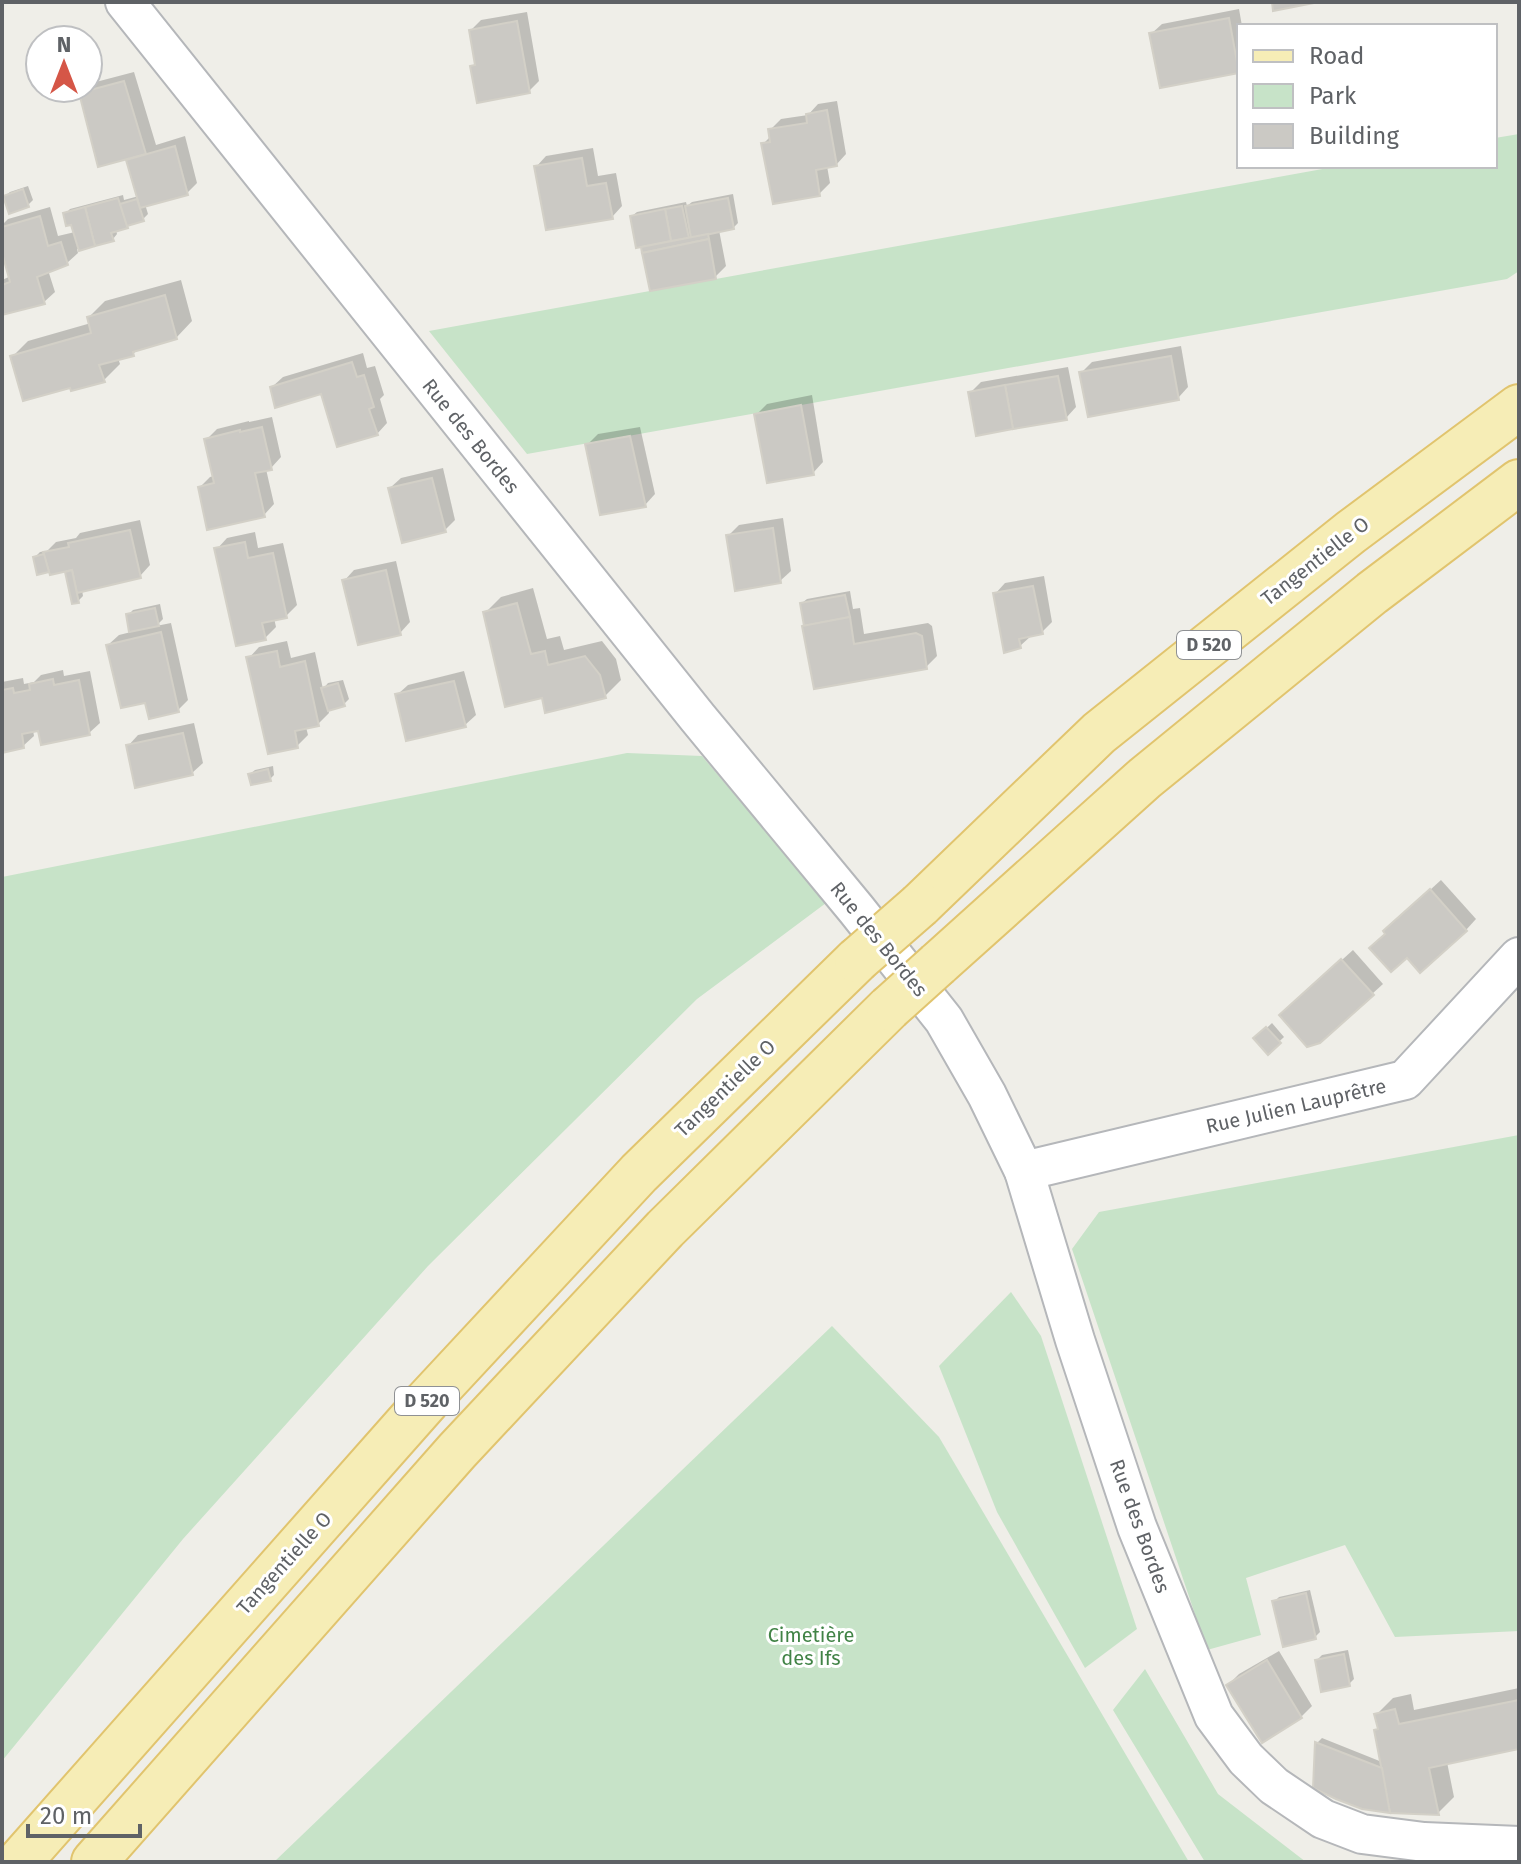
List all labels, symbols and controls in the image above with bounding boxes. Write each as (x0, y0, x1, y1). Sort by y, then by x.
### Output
north arrow (24, 24, 104, 104)
legend (1237, 24, 1497, 168)
text: N (57, 31, 71, 58)
text: Road (1309, 42, 1364, 70)
text: Park (1309, 82, 1357, 110)
text: Building (1309, 122, 1399, 150)
street label: Rue des Bordes (417, 374, 525, 498)
street label: Tangentielle O (1256, 512, 1374, 610)
road number: D 520 (1177, 631, 1241, 659)
street label: Rue des Bordes (825, 877, 933, 1001)
street label: Tangentielle O (670, 1034, 780, 1142)
street label: Rue Julien Lauprêtre (1203, 1074, 1389, 1138)
road number: D 520 (395, 1387, 459, 1415)
street label: Rue des Bordes (1105, 1456, 1175, 1596)
street label: Tangentielle O (232, 1507, 336, 1619)
park label: Cimetière des Ifs (768, 1623, 854, 1670)
scale bar (28, 1788, 140, 1838)
text: 20 m (40, 1802, 92, 1830)

